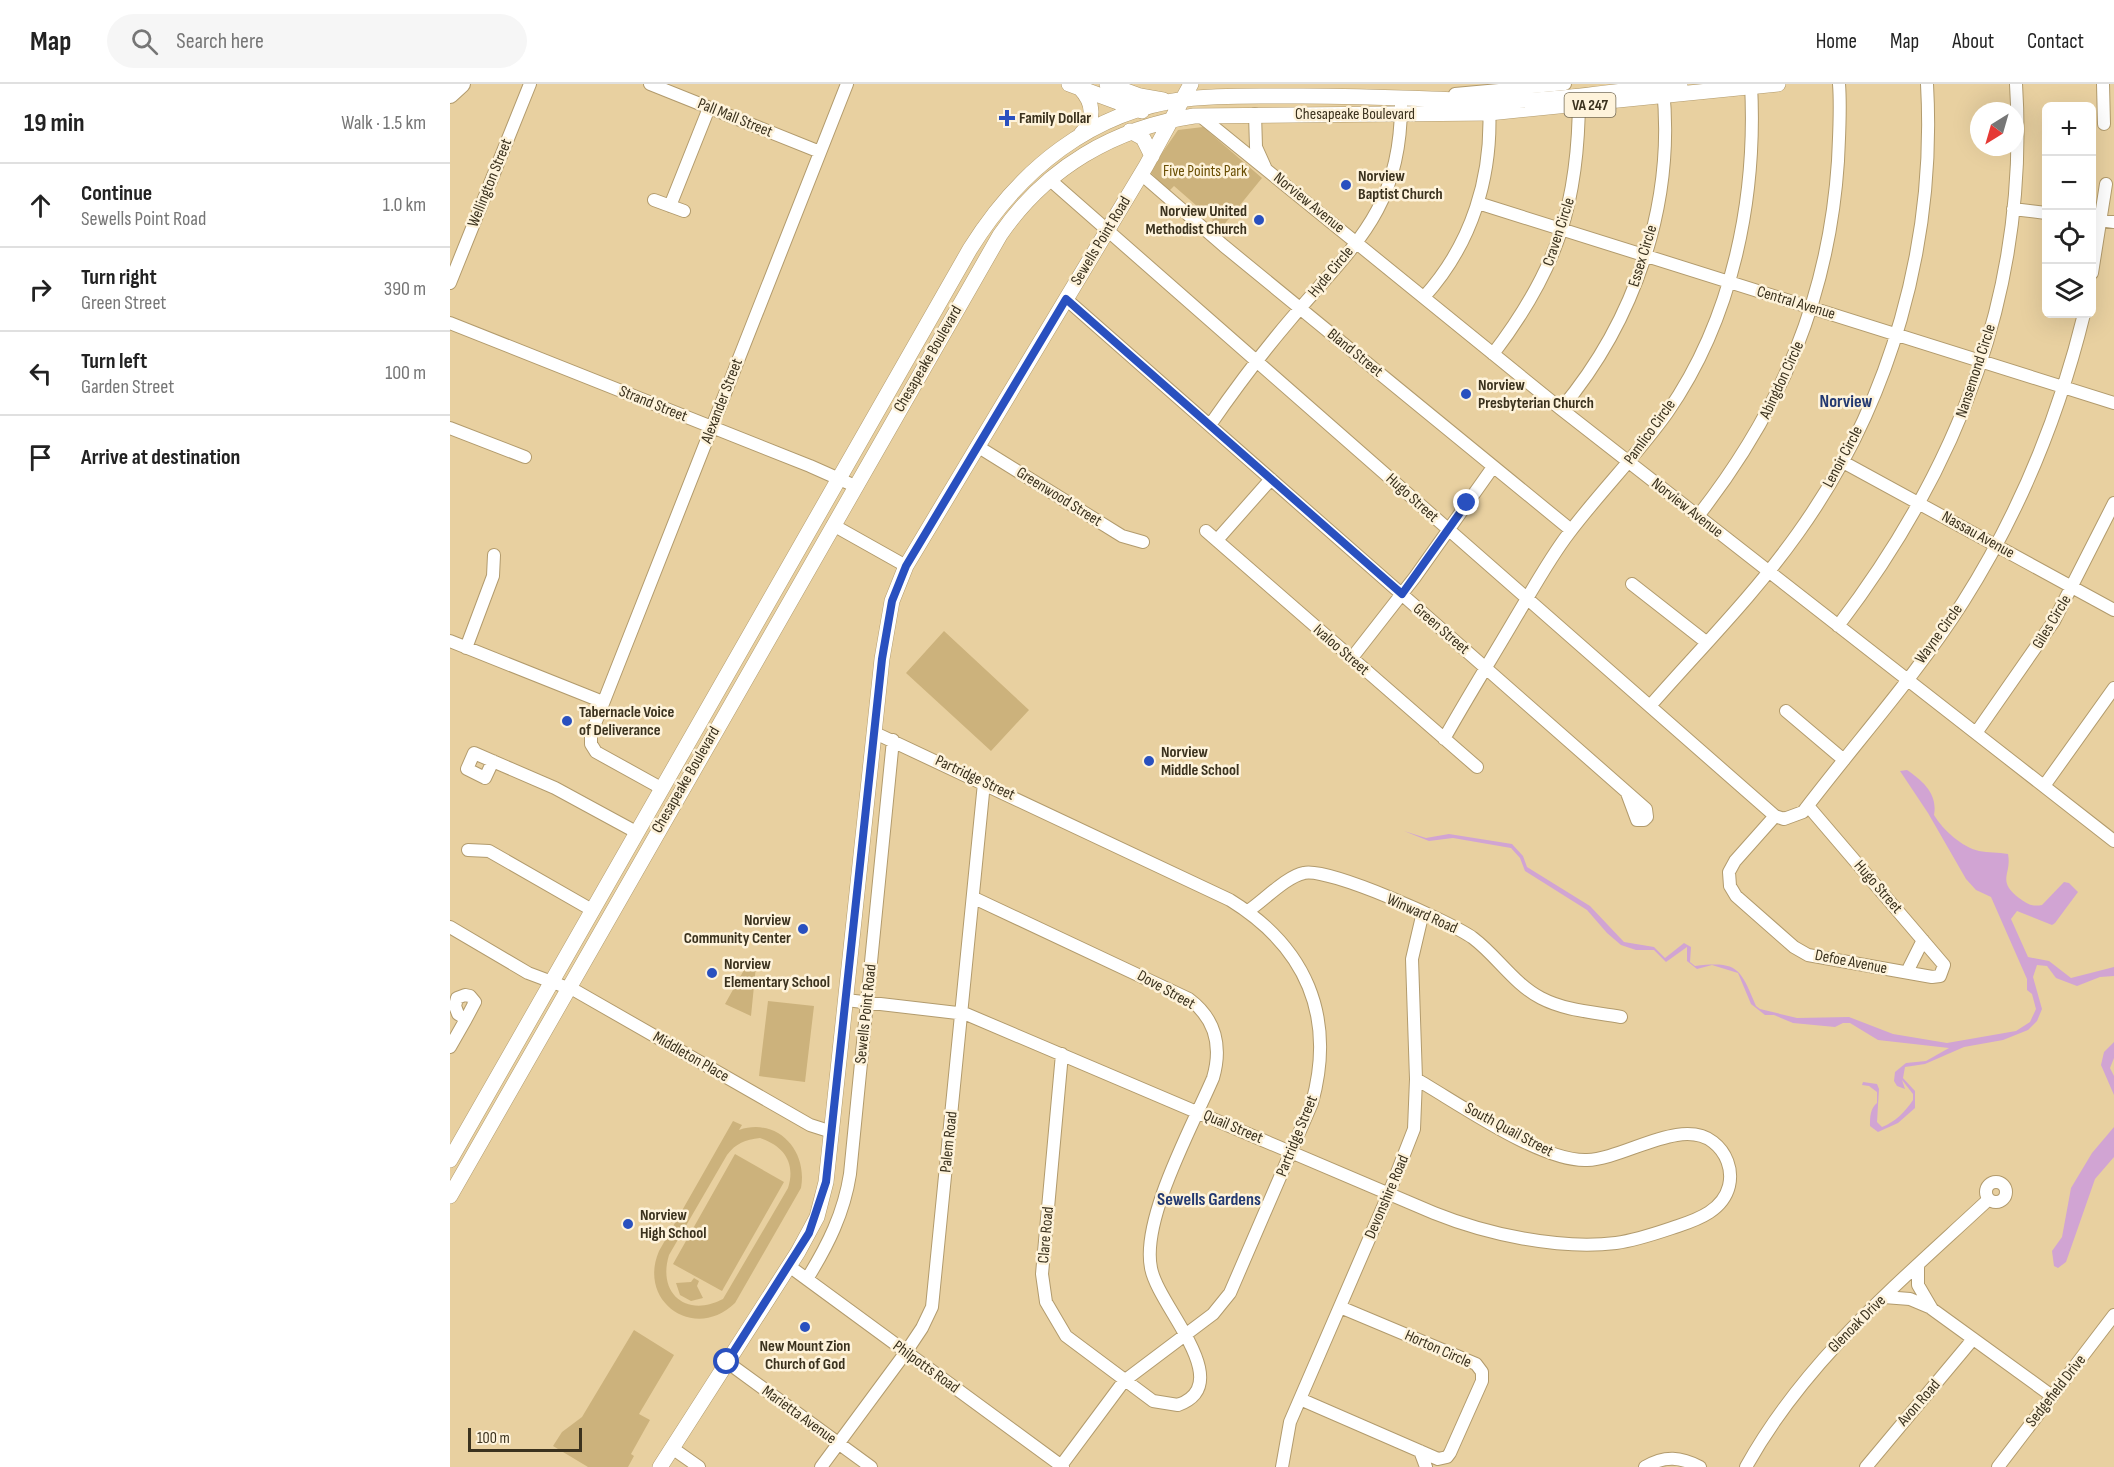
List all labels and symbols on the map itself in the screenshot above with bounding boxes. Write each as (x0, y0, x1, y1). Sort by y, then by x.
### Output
road number: VA 247 (1564, 93, 1616, 117)
street label: Pall Mall Street (695, 94, 775, 142)
north arrow (1970, 102, 2024, 156)
street label: Chesapeake Boulevard (1295, 105, 1415, 124)
place label: Family Dollar (1019, 109, 1091, 128)
marker: Family Dollar (1000, 111, 1014, 125)
street label: Wellington Street (464, 136, 516, 230)
park label: Five Points Park (1163, 162, 1247, 181)
place label: Norview Baptist Church (1358, 167, 1443, 204)
street label: Norview Avenue (1270, 169, 1348, 237)
marker: Norview Baptist Church (1339, 178, 1353, 192)
street label: Sewells Point Road (1067, 193, 1135, 289)
street label: Craven Circle (1539, 195, 1579, 269)
place label: Norview United Methodist Church (1146, 202, 1247, 239)
marker: Norview United Methodist Church (1252, 213, 1266, 227)
street label: Essex Circle (1625, 223, 1661, 289)
street label: Hyde Circle (1304, 243, 1358, 301)
street label: Central Avenue (1754, 282, 1838, 324)
street label: Chesapeake Boulevard (890, 302, 966, 416)
street label: Nansemond Circle (1952, 322, 2000, 420)
street label: Bland Street (1323, 325, 1387, 381)
street label: Abingdon Circle (1755, 338, 1808, 423)
street label: Alexander Street (697, 356, 747, 447)
place label: Norview Presbyterian Church (1478, 376, 1594, 413)
street label: Strand Street (616, 382, 690, 426)
marker: Norview Presbyterian Church (1459, 387, 1473, 401)
district label: Norview (1820, 391, 1873, 412)
street label: Pamlico Circle (1620, 396, 1680, 468)
street label: Lenoir Circle (1819, 423, 1867, 491)
street label: Greenwood Street (1013, 463, 1105, 531)
street label: Hugo Street (1382, 469, 1442, 527)
street label: Norview Avenue (1647, 474, 1727, 542)
route end (1453, 489, 1479, 515)
street label: Nassau Avenue (1938, 507, 2018, 563)
street label: Giles Circle (2029, 592, 2075, 652)
street label: Green Street (1409, 599, 1473, 659)
street label: Wayne Circle (1911, 601, 1967, 667)
street label: Ivaloo Street (1309, 621, 1373, 680)
place label: Tabernacle Voice of Deliverance (579, 703, 674, 740)
marker: Tabernacle Voice of Deliverance (560, 714, 574, 728)
street label: Chesapeake Boulevard (648, 723, 724, 837)
place label: Norview Middle School (1161, 743, 1239, 780)
street label: Partridge Street (932, 751, 1018, 805)
marker: Norview Middle School (1142, 754, 1156, 768)
street label: Hugo Street (1850, 857, 1906, 917)
street label: Winward Road (1384, 890, 1460, 938)
place label: Norview Community Center (684, 911, 791, 948)
marker: Norview Community Center (796, 922, 810, 936)
street label: Defoe Avenue (1813, 946, 1889, 978)
place label: Norview Elementary School (724, 955, 830, 992)
street label: Sewells Point Road (851, 963, 881, 1065)
marker: Norview Elementary School (705, 966, 719, 980)
street label: Dove Street (1134, 966, 1198, 1014)
street label: Middleton Place (650, 1028, 732, 1086)
street label: Partridge Street (1272, 1093, 1322, 1179)
street label: South Quail Street (1462, 1099, 1557, 1161)
street label: Quail Street (1200, 1106, 1266, 1148)
street label: Palem Road (936, 1110, 962, 1174)
street label: Devonshire Road (1361, 1152, 1413, 1242)
district label: Sewells Gardens (1157, 1189, 1261, 1210)
place label: Norview High School (640, 1206, 706, 1243)
street label: Clare Road (1034, 1206, 1058, 1264)
marker: Norview High School (621, 1217, 635, 1231)
street label: Glenoak Drive (1824, 1291, 1890, 1357)
marker: New Mount Zion Church of God (798, 1320, 812, 1334)
street label: Horton Circle (1402, 1326, 1474, 1372)
place label: New Mount Zion Church of God (760, 1337, 850, 1374)
street label: Philpotts Road (889, 1337, 963, 1397)
route start (713, 1348, 739, 1374)
street label: Sedgefield Drive (2022, 1351, 2090, 1431)
street label: Avon Road (1893, 1376, 1944, 1431)
street label: Marietta Avenue (758, 1382, 840, 1448)
scale bar (468, 1425, 582, 1452)

